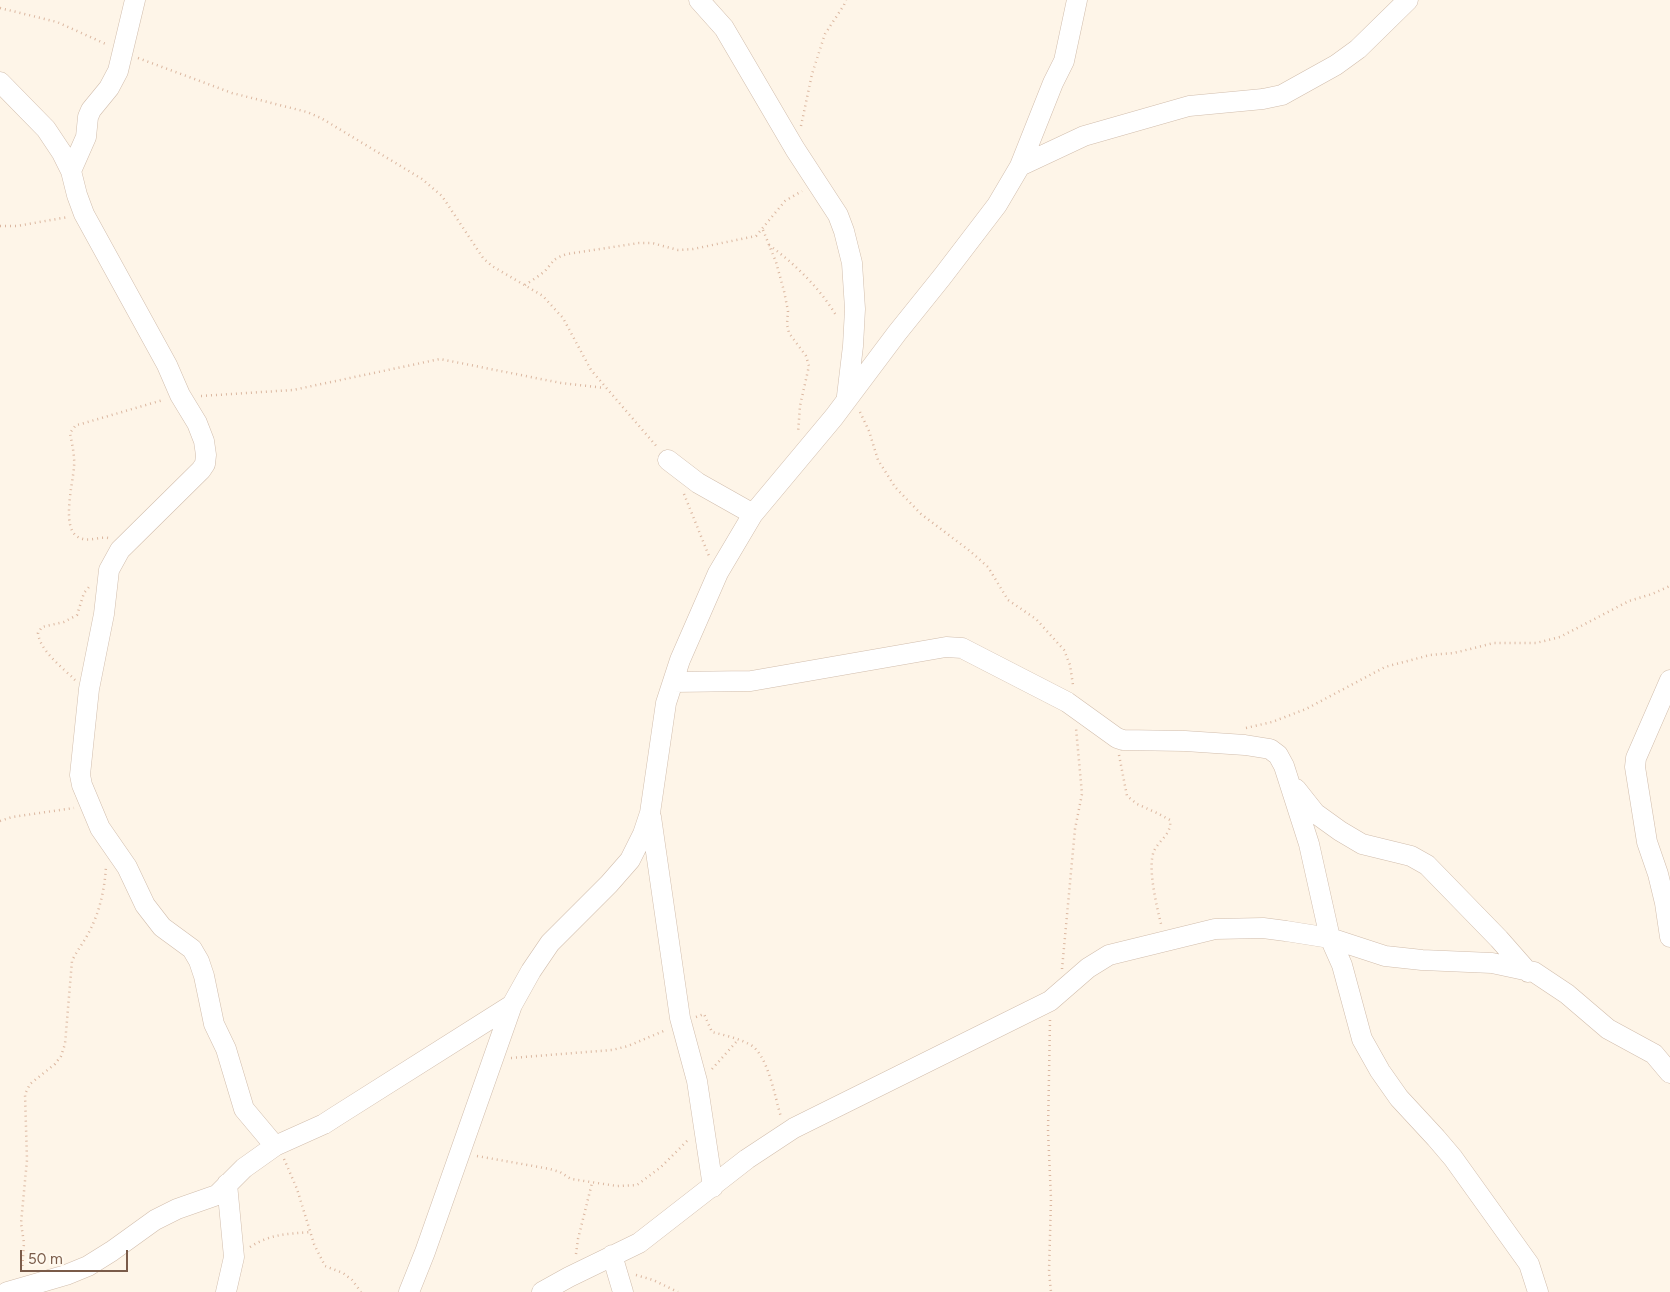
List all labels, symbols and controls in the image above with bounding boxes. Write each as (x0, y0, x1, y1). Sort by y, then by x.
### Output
scale bar (22, 1240, 130, 1272)
text: 50 m (28, 1250, 63, 1268)

